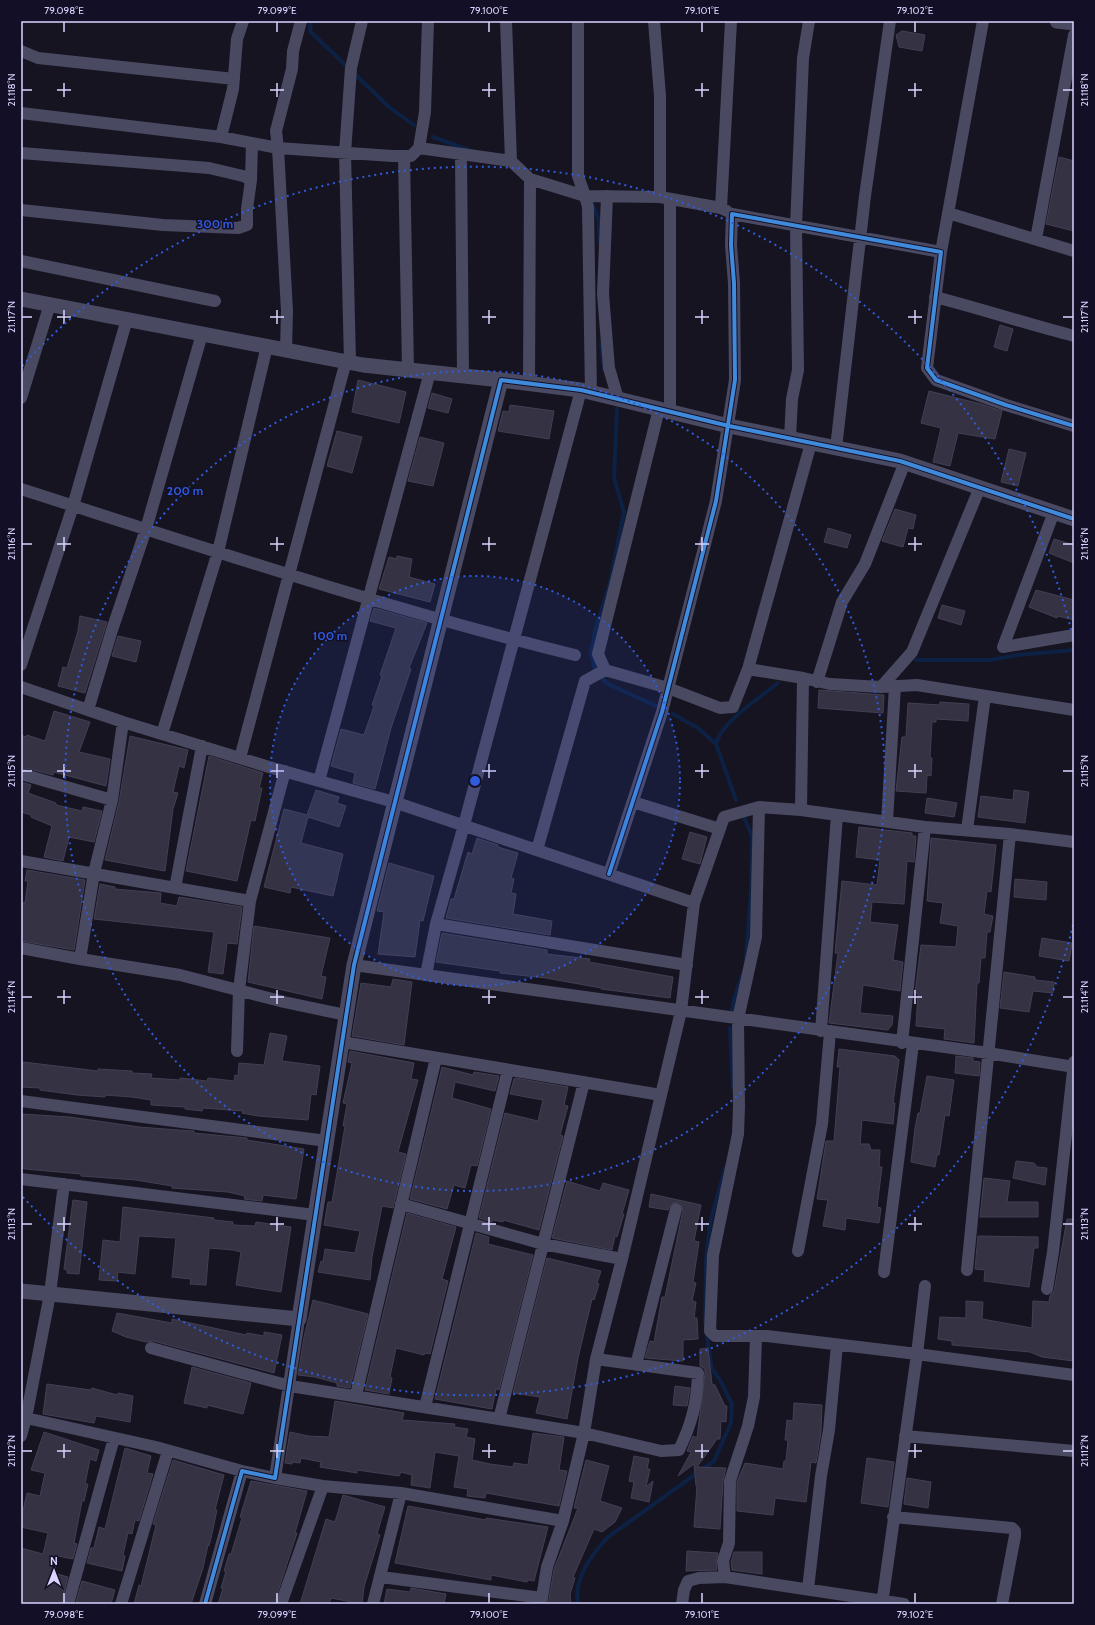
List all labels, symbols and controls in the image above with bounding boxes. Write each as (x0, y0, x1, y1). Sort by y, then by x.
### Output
text: 79.098°E (44, 4, 84, 17)
text: 79.099°E (257, 4, 297, 17)
text: 79.100°E (470, 4, 509, 17)
text: 79.101°E (685, 4, 720, 17)
text: 79.102°E (897, 4, 934, 17)
text: 21.118°N (5, 74, 18, 106)
text: 21.118°N (1078, 74, 1091, 106)
text: 300 m (197, 216, 233, 231)
text: 21.117°N (5, 301, 18, 333)
text: 21.117°N (1078, 301, 1091, 333)
text: 200 m (167, 483, 203, 498)
text: 21.116°N (5, 528, 18, 560)
text: 21.116°N (1078, 528, 1091, 560)
text: 100 m (313, 628, 347, 643)
text: 21.115°N (5, 755, 18, 787)
text: 21.115°N (1078, 755, 1091, 787)
centre of rings (468, 774, 482, 788)
text: 21.114°N (5, 981, 18, 1013)
text: 21.114°N (1078, 981, 1091, 1013)
text: 21.113°N (5, 1208, 18, 1240)
text: 21.113°N (1078, 1208, 1091, 1240)
text: 21.112°N (5, 1435, 18, 1467)
text: 21.112°N (1078, 1435, 1091, 1467)
north arrow (34, 1551, 74, 1591)
text: N (50, 1554, 58, 1568)
text: 79.098°E (44, 1608, 84, 1621)
text: 79.099°E (257, 1608, 297, 1621)
text: 79.100°E (470, 1608, 509, 1621)
text: 79.101°E (685, 1608, 720, 1621)
text: 79.102°E (897, 1608, 934, 1621)

